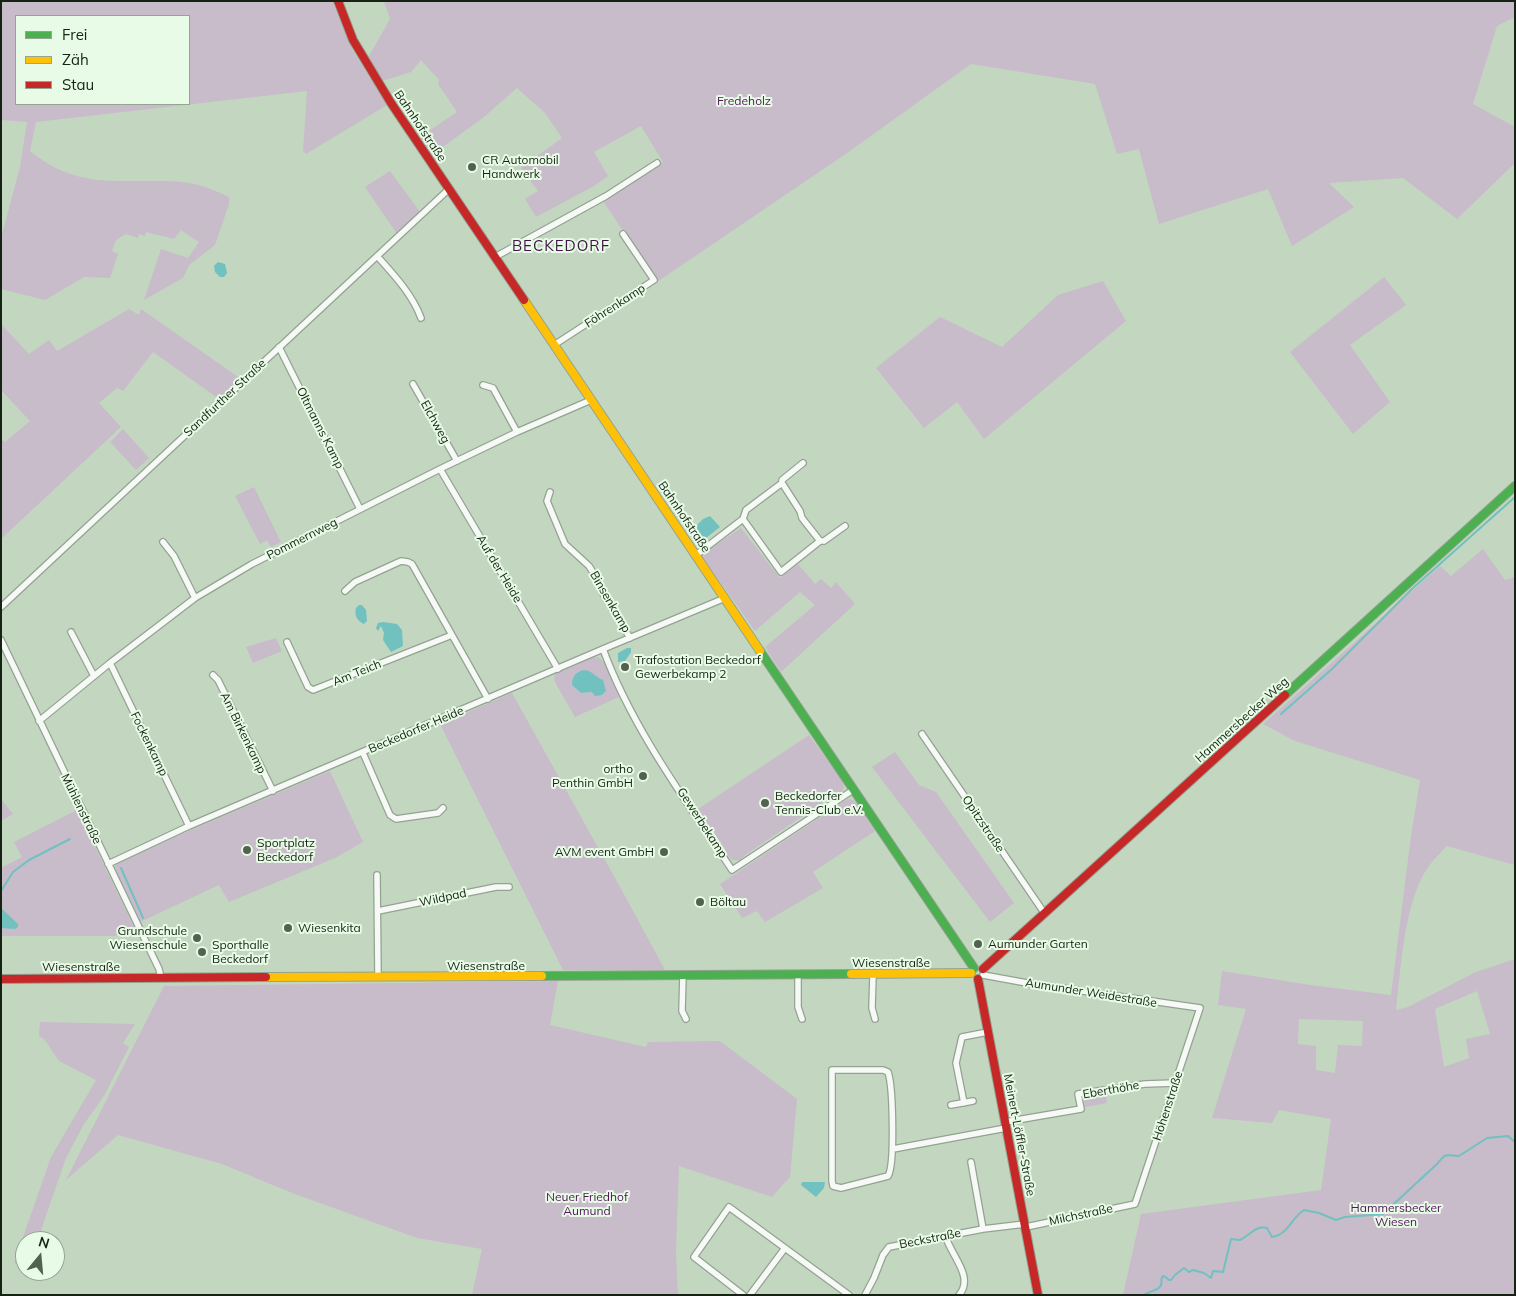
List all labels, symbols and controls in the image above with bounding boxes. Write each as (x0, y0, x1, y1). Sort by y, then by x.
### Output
legend (15, 15, 190, 105)
text: Frei (62, 25, 87, 44)
text: Zäh (62, 50, 89, 69)
text: Stau (62, 75, 94, 94)
street label: Bahnhofstraße (391, 88, 449, 164)
park label: Fredeholz (717, 94, 771, 108)
place label: CR Automobil Handwerk (482, 153, 559, 181)
marker: CR Automobil Handwerk (466, 161, 478, 173)
district label: BECKEDORF (511, 237, 611, 255)
street label: Föhrenkamp (582, 281, 648, 331)
street label: Sandfurther Straße (181, 356, 269, 440)
street label: Oltmanns Kamp (293, 385, 347, 471)
street label: Elchweg (417, 398, 453, 446)
street label: Bahnhofstraße (655, 479, 713, 555)
street label: Pommernweg (264, 515, 340, 563)
street label: Auf der Heide (473, 533, 525, 605)
street label: Binsenkamp (587, 569, 633, 635)
place label: Trafostation Beckedorf Gewerbekamp 2 (635, 653, 761, 681)
street label: Am Teich (331, 657, 383, 689)
marker: Trafostation Beckedorf Gewerbekamp 2 (619, 661, 631, 673)
street label: Hammersbecker Weg (1192, 674, 1292, 766)
street label: Am Birkenkamp (217, 690, 269, 776)
street label: Beckedorfer Heide (366, 703, 466, 757)
street label: Fockenkamp (127, 709, 171, 779)
place label: ortho Penthin GmbH (552, 762, 633, 790)
marker: ortho Penthin GmbH (637, 770, 649, 782)
street label: Mühlenstraße (58, 772, 104, 846)
street label: Gewerbekamp (674, 785, 730, 861)
place label: Beckedorfer Tennis-Club e.V. (775, 789, 863, 817)
street label: Opitzstraße (959, 793, 1007, 855)
marker: Beckedorfer Tennis-Club e.V. (759, 797, 771, 809)
place label: Sportplatz Beckedorf (257, 836, 315, 864)
marker: Sportplatz Beckedorf (241, 844, 253, 856)
place label: AVM event GmbH (555, 845, 654, 859)
marker: AVM event GmbH (658, 846, 670, 858)
street label: Wildpad (418, 886, 468, 910)
place label: Böltau (710, 895, 746, 909)
marker: Böltau (694, 896, 706, 908)
place label: Wiesenkita (298, 921, 361, 935)
marker: Wiesenkita (282, 922, 294, 934)
place label: Grundschule Wiesenschule (110, 924, 187, 952)
marker: Grundschule Wiesenschule (191, 932, 203, 944)
place label: Aumunder Garten (988, 937, 1088, 951)
place label: Sporthalle Beckedorf (212, 938, 269, 966)
marker: Aumunder Garten (972, 938, 984, 950)
marker: Sporthalle Beckedorf (196, 946, 208, 958)
street label: Wiesenstraße (852, 956, 930, 970)
street label: Wiesenstraße (447, 959, 525, 973)
street label: Wiesenstraße (42, 960, 120, 974)
street label: Aumunder Weidestraße (1024, 975, 1158, 1011)
street label: Höhenstraße (1150, 1069, 1186, 1143)
street label: Meinert-Löffler-Straße (1000, 1073, 1038, 1197)
street label: Eberthöhe (1082, 1078, 1140, 1102)
park label: Neuer Friedhof Aumund (546, 1190, 628, 1218)
street label: Milchstraße (1048, 1201, 1114, 1229)
park label: Hammersbecker Wiesen (1351, 1201, 1441, 1229)
street label: Beckstraße (898, 1226, 962, 1252)
north arrow (15, 1231, 65, 1281)
text: N (36, 1232, 52, 1253)

